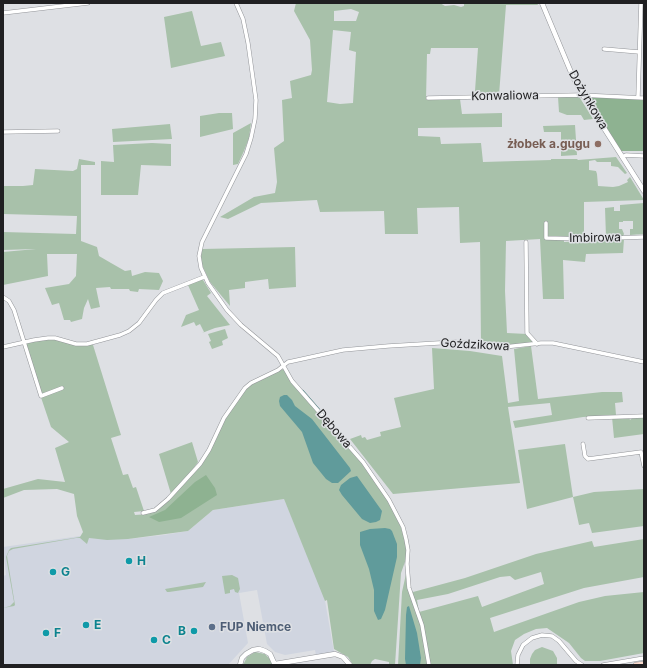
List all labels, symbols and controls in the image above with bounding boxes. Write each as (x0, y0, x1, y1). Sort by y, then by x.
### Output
street label: Dożynkowa (565, 68, 611, 132)
street label: Konwaliowa (471, 88, 539, 104)
place label: żłobek a.gugu (507, 137, 590, 151)
marker: żłobek a.gugu (593, 139, 603, 149)
street label: Imbirowa (569, 230, 621, 246)
street label: Goździkowa (440, 336, 510, 354)
street label: Dębowa (313, 407, 355, 451)
place label: H (137, 554, 146, 568)
marker: H (124, 556, 134, 566)
place label: G (61, 565, 70, 579)
marker: G (48, 567, 58, 577)
place label: E (94, 618, 101, 632)
marker: E (81, 620, 91, 630)
place label: FUP Niemce (220, 620, 291, 634)
marker: FUP Niemce (207, 622, 217, 632)
place label: B (178, 624, 186, 638)
place label: F (54, 626, 61, 640)
marker: B (189, 626, 199, 636)
marker: F (41, 628, 51, 638)
place label: C (162, 633, 171, 647)
marker: C (149, 635, 159, 645)

